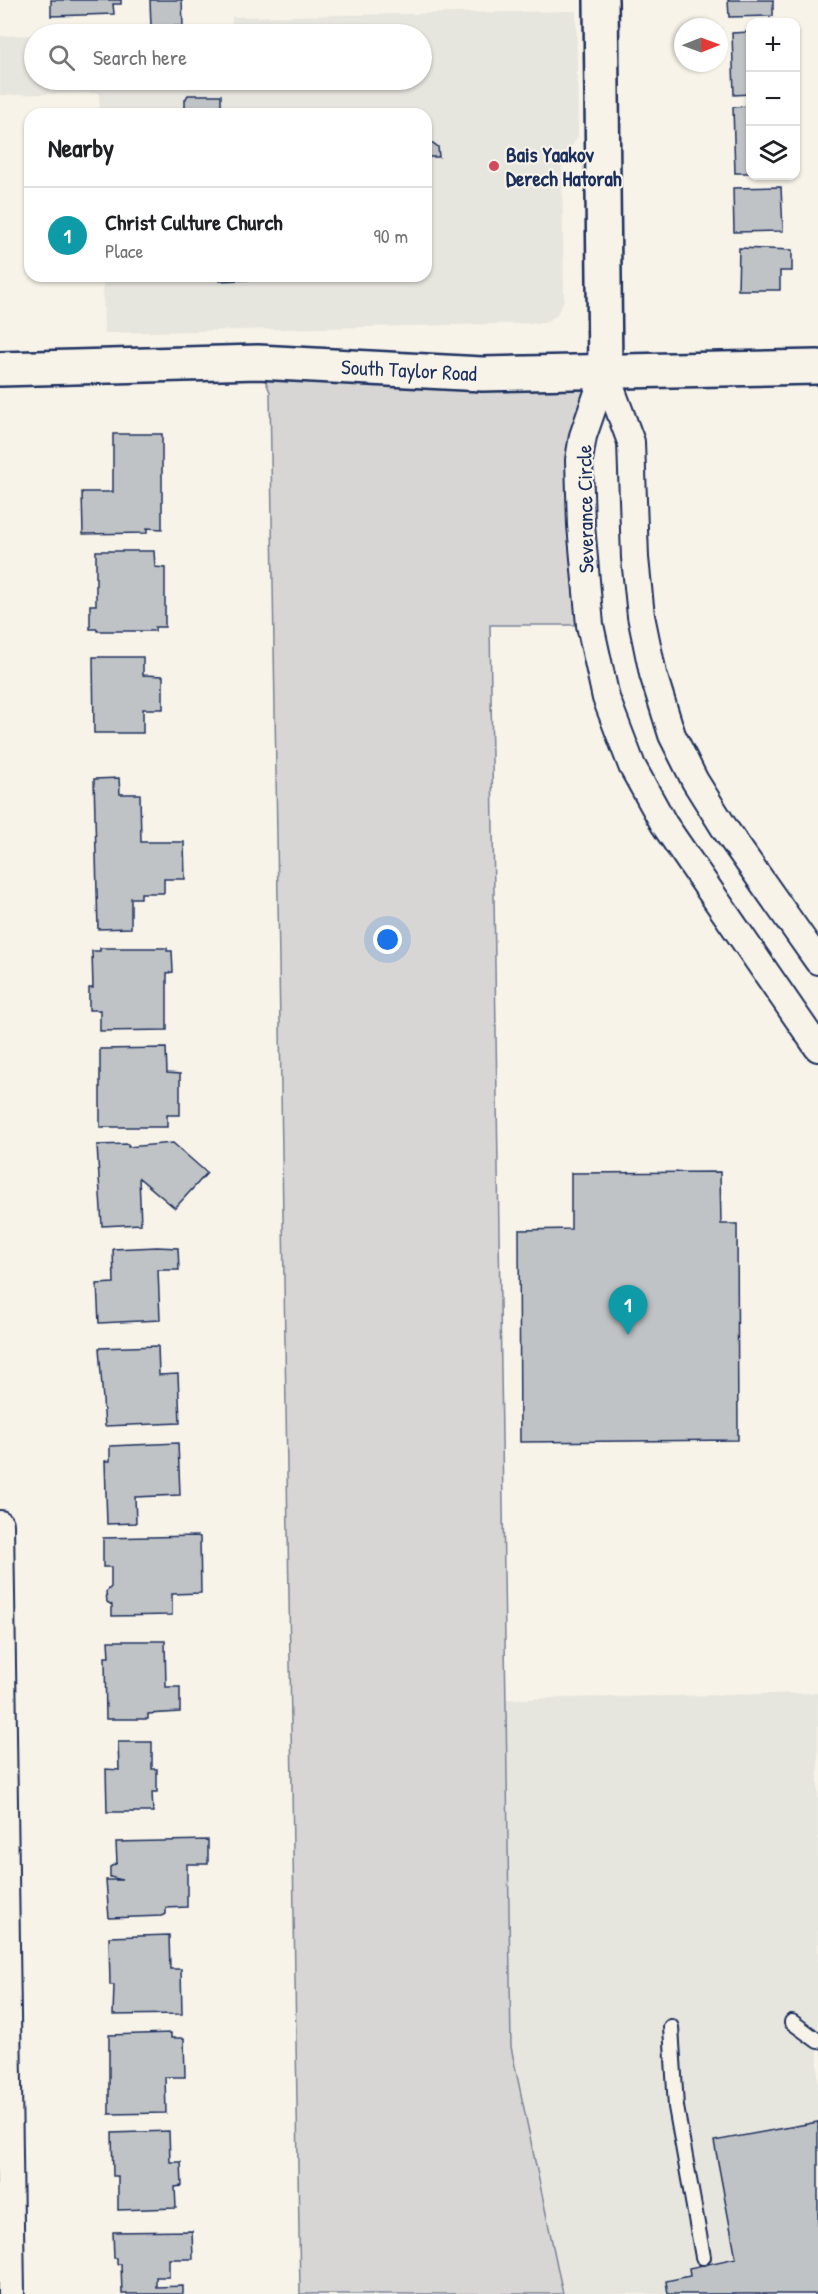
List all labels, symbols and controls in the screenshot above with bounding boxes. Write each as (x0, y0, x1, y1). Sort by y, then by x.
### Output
north arrow (674, 18, 728, 72)
map controls (746, 18, 800, 180)
button: + (746, 18, 800, 72)
search box (24, 24, 432, 90)
icon: search (45, 41, 78, 74)
text: Search here (93, 42, 187, 72)
button: − (746, 72, 800, 126)
button: layers (746, 126, 800, 180)
text: Nearby (48, 130, 114, 165)
place label: Bais Yaakov Derech Hatorah (506, 140, 622, 193)
marker: Bais Yaakov Derech Hatorah (487, 159, 501, 173)
text: Christ Culture Church (105, 207, 283, 237)
text: 1 (64, 222, 71, 249)
text: 90 m (374, 222, 408, 249)
text: Place (105, 237, 144, 264)
street label: South Taylor Road (340, 352, 478, 388)
street label: Severance Circle (569, 445, 601, 573)
your location (373, 925, 402, 954)
pin: 1 (608, 1286, 648, 1335)

